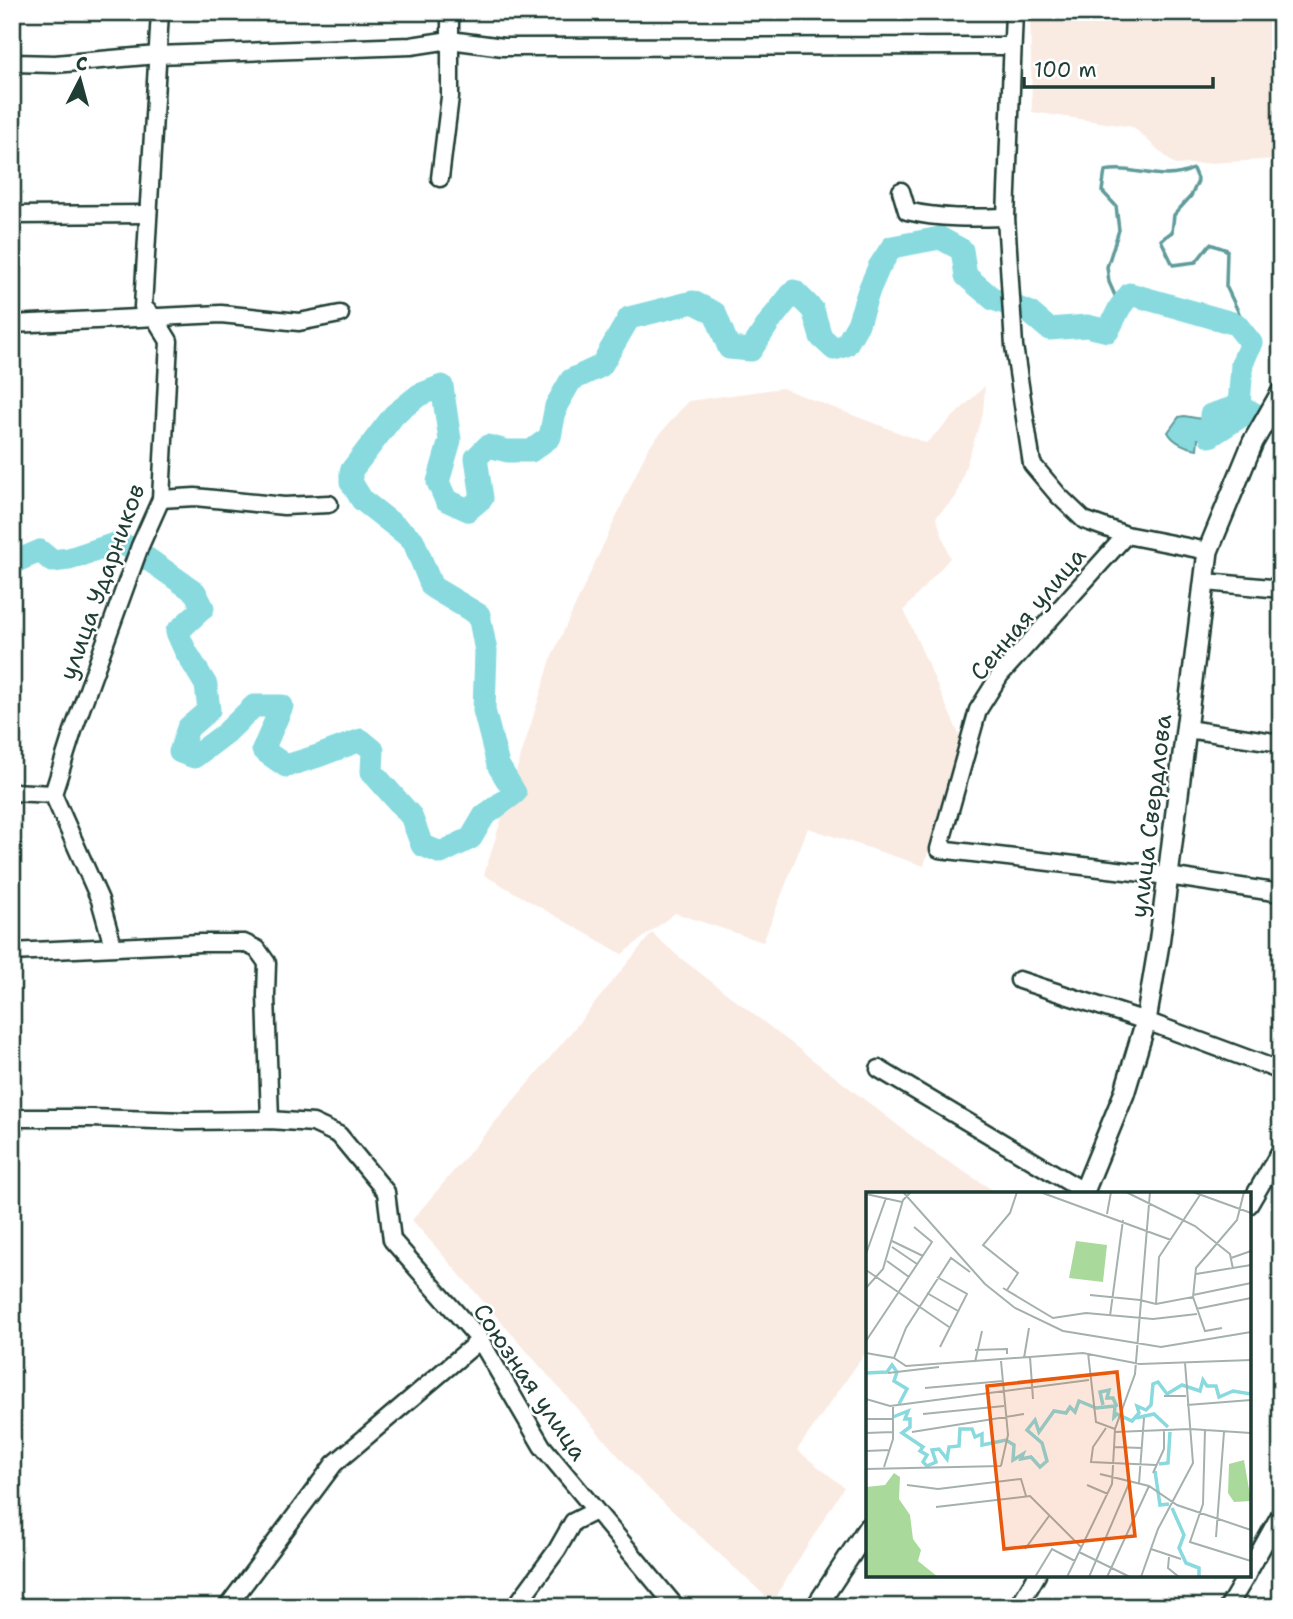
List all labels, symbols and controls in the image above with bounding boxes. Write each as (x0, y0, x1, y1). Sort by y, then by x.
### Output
north arrow (46, 46, 116, 116)
scale bar (1024, 46, 1212, 90)
text: С (75, 51, 89, 77)
text: 100 m (1034, 56, 1097, 84)
street label: улица Ударников (52, 479, 152, 685)
street label: Сенная улица (963, 541, 1093, 687)
street label: улица Свердлова (1123, 712, 1179, 920)
inset map (866, 1192, 1251, 1577)
street label: Союзная улица (466, 1297, 595, 1467)

